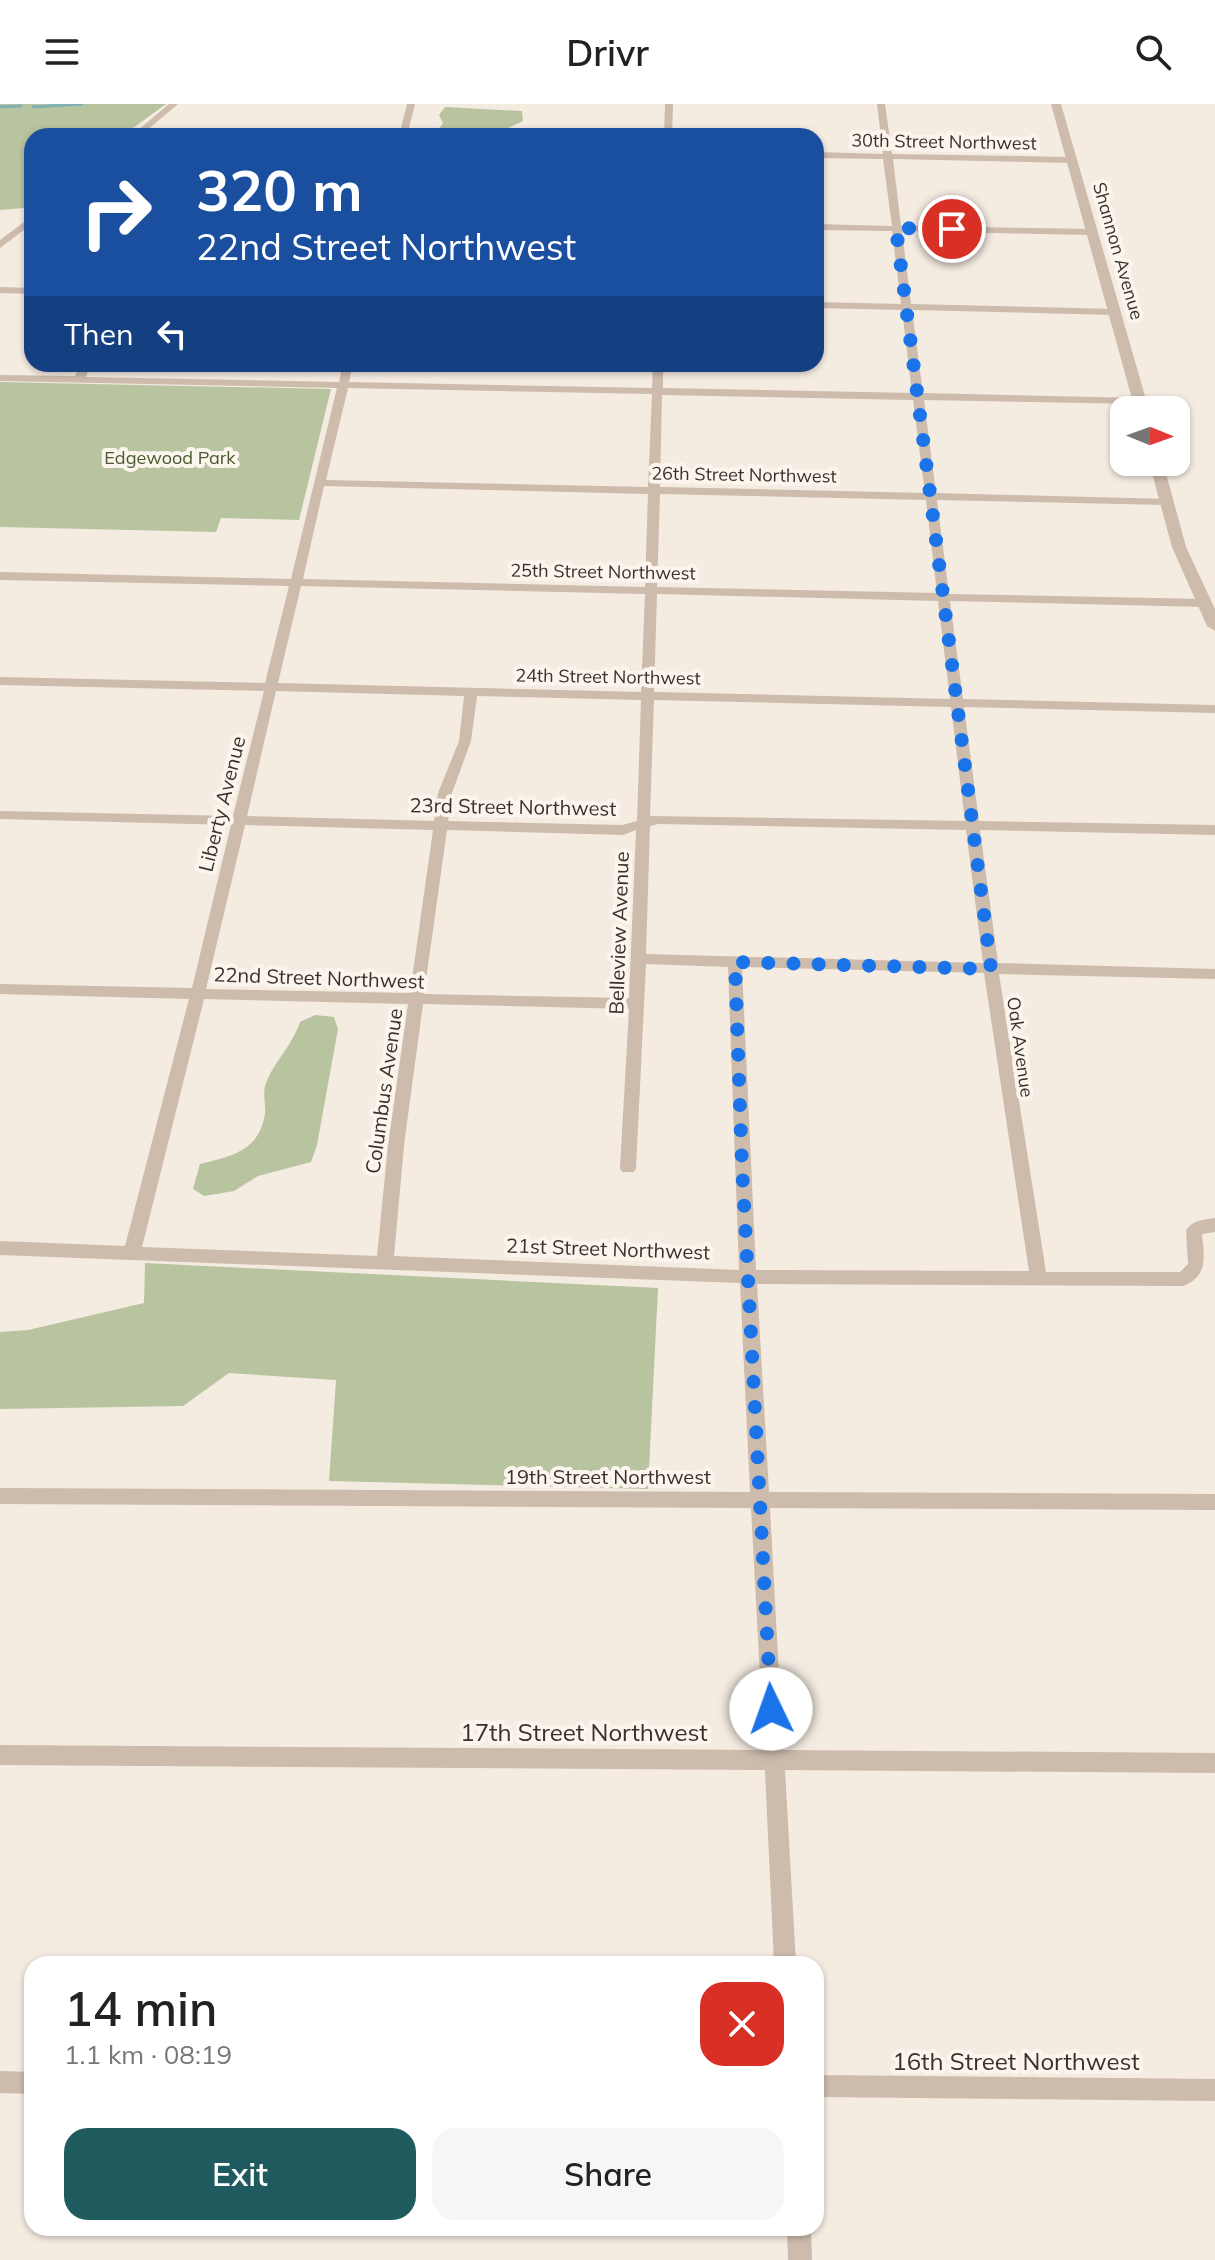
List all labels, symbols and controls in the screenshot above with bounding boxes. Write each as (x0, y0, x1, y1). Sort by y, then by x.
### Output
icon: menu (40, 30, 84, 74)
text: Drivr (566, 30, 649, 75)
icon: search (1131, 30, 1175, 74)
street label: 30th Street Northwest (851, 128, 1037, 155)
text: 320 m (196, 155, 363, 225)
icon: right (64, 160, 168, 264)
street label: Shannon Avenue (1088, 179, 1149, 322)
pin (918, 195, 986, 263)
icon: arrive (930, 207, 974, 251)
text: 22nd Street Northwest (196, 224, 576, 269)
icon: left (150, 312, 194, 356)
text: Then (64, 315, 134, 353)
north arrow (1110, 396, 1190, 476)
map controls (1110, 396, 1190, 476)
park label: Edgewood Park (104, 446, 236, 469)
street label: 26th Street Northwest (651, 461, 837, 488)
street label: 25th Street Northwest (510, 558, 696, 585)
street label: 24th Street Northwest (515, 663, 701, 690)
street label: Liberty Avenue (193, 733, 250, 874)
street label: 23rd Street Northwest (410, 792, 617, 821)
street label: Belleview Avenue (603, 851, 634, 1015)
street label: 22nd Street Northwest (213, 961, 425, 994)
street label: Oak Avenue (1002, 995, 1039, 1099)
street label: Columbus Avenue (360, 1007, 407, 1175)
street label: 21st Street Northwest (506, 1232, 711, 1265)
street label: 19th Street Northwest (505, 1464, 711, 1489)
position arrow (729, 1667, 813, 1751)
street label: 17th Street Northwest (460, 1717, 708, 1747)
text: 14 min (64, 1978, 217, 2038)
button: close (700, 1982, 784, 2066)
text: 1.1 km · 08:19 (64, 2038, 232, 2071)
street label: 16th Street Northwest (892, 2046, 1140, 2076)
button: Exit (64, 2128, 416, 2220)
button: Share (432, 2128, 784, 2220)

